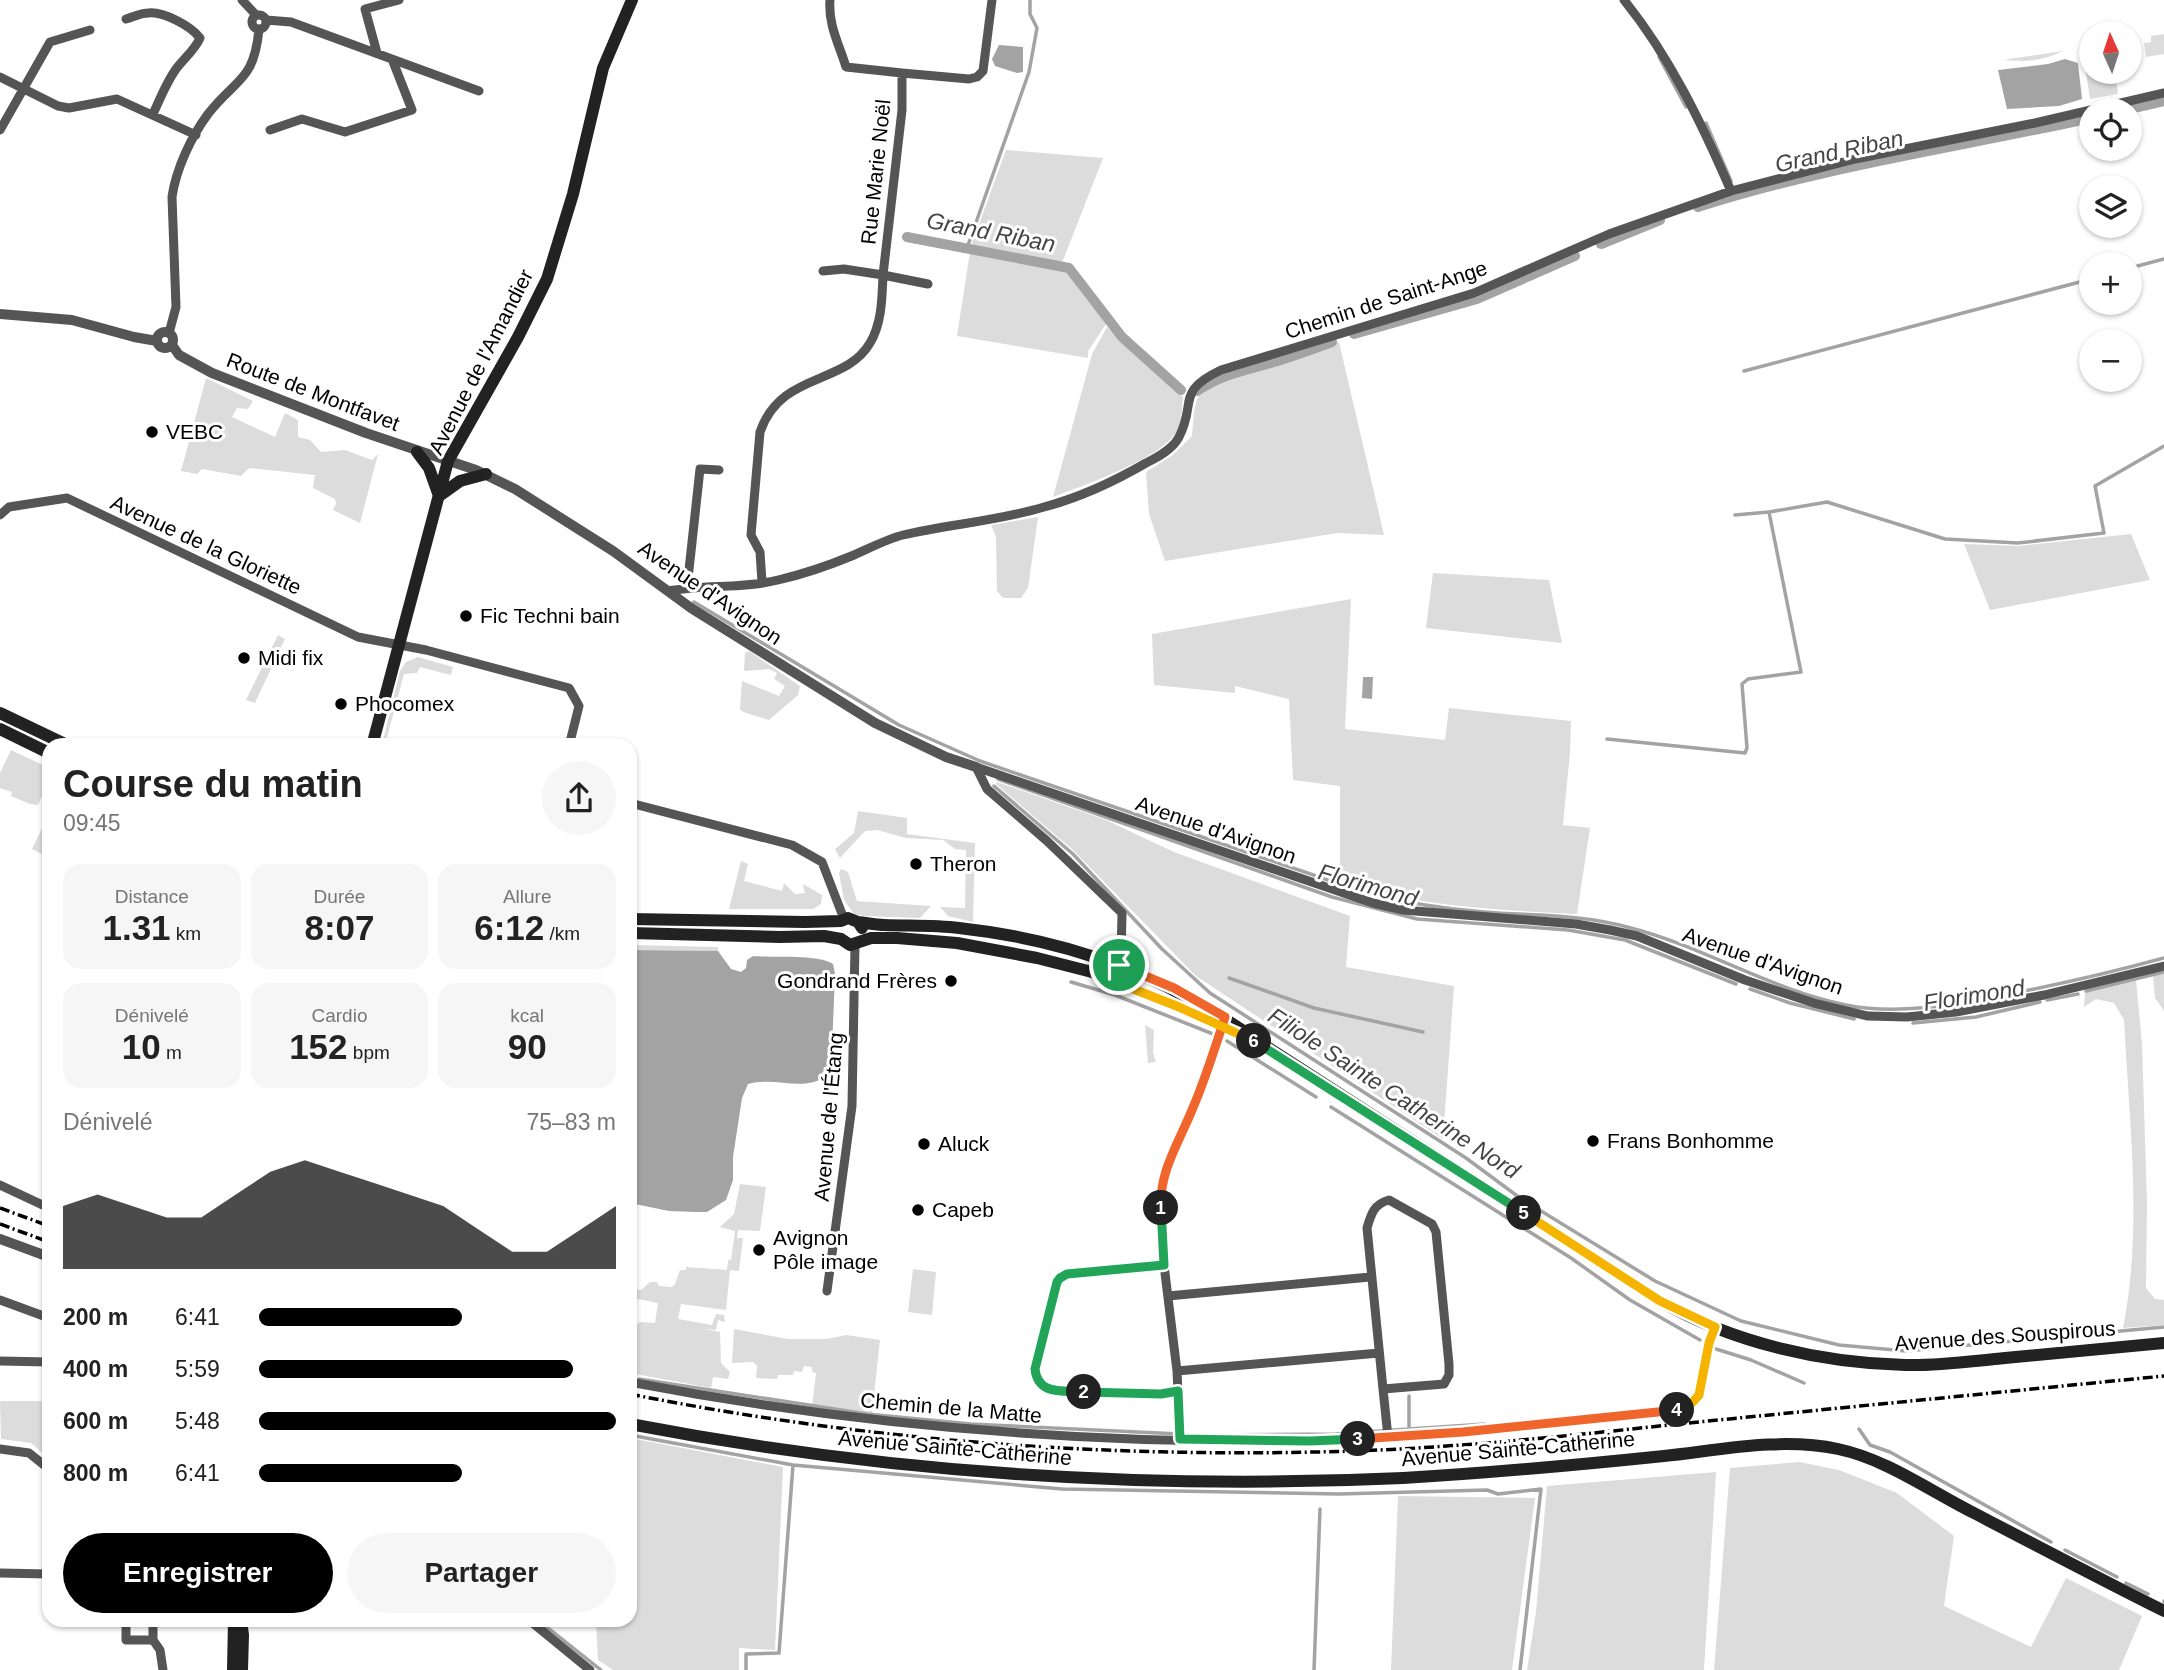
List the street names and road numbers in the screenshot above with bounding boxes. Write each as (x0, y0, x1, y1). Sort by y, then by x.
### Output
street label: Rue Marie Noël (856, 98, 895, 246)
street label: Chemin de Saint-Ange (1282, 256, 1490, 343)
street label: Avenue de l'Amandier (424, 265, 537, 458)
street label: Route de Montfavet (224, 348, 403, 435)
street label: Avenue de la Gloriette (107, 490, 305, 599)
street label: Avenue d'Avignon (634, 536, 786, 649)
street label: Avenue d'Avignon (1133, 791, 1299, 868)
street label: Avenue d'Avignon (1680, 922, 1846, 999)
street label: Avenue de l'Étang (810, 1032, 847, 1202)
street label: Avenue des Souspirous (1894, 1316, 2116, 1355)
street label: Chemin de la Matte (859, 1388, 1043, 1427)
street label: Avenue Sainte-Catherine (837, 1426, 1073, 1469)
street label: Avenue Sainte-Catherine (1400, 1427, 1636, 1470)

